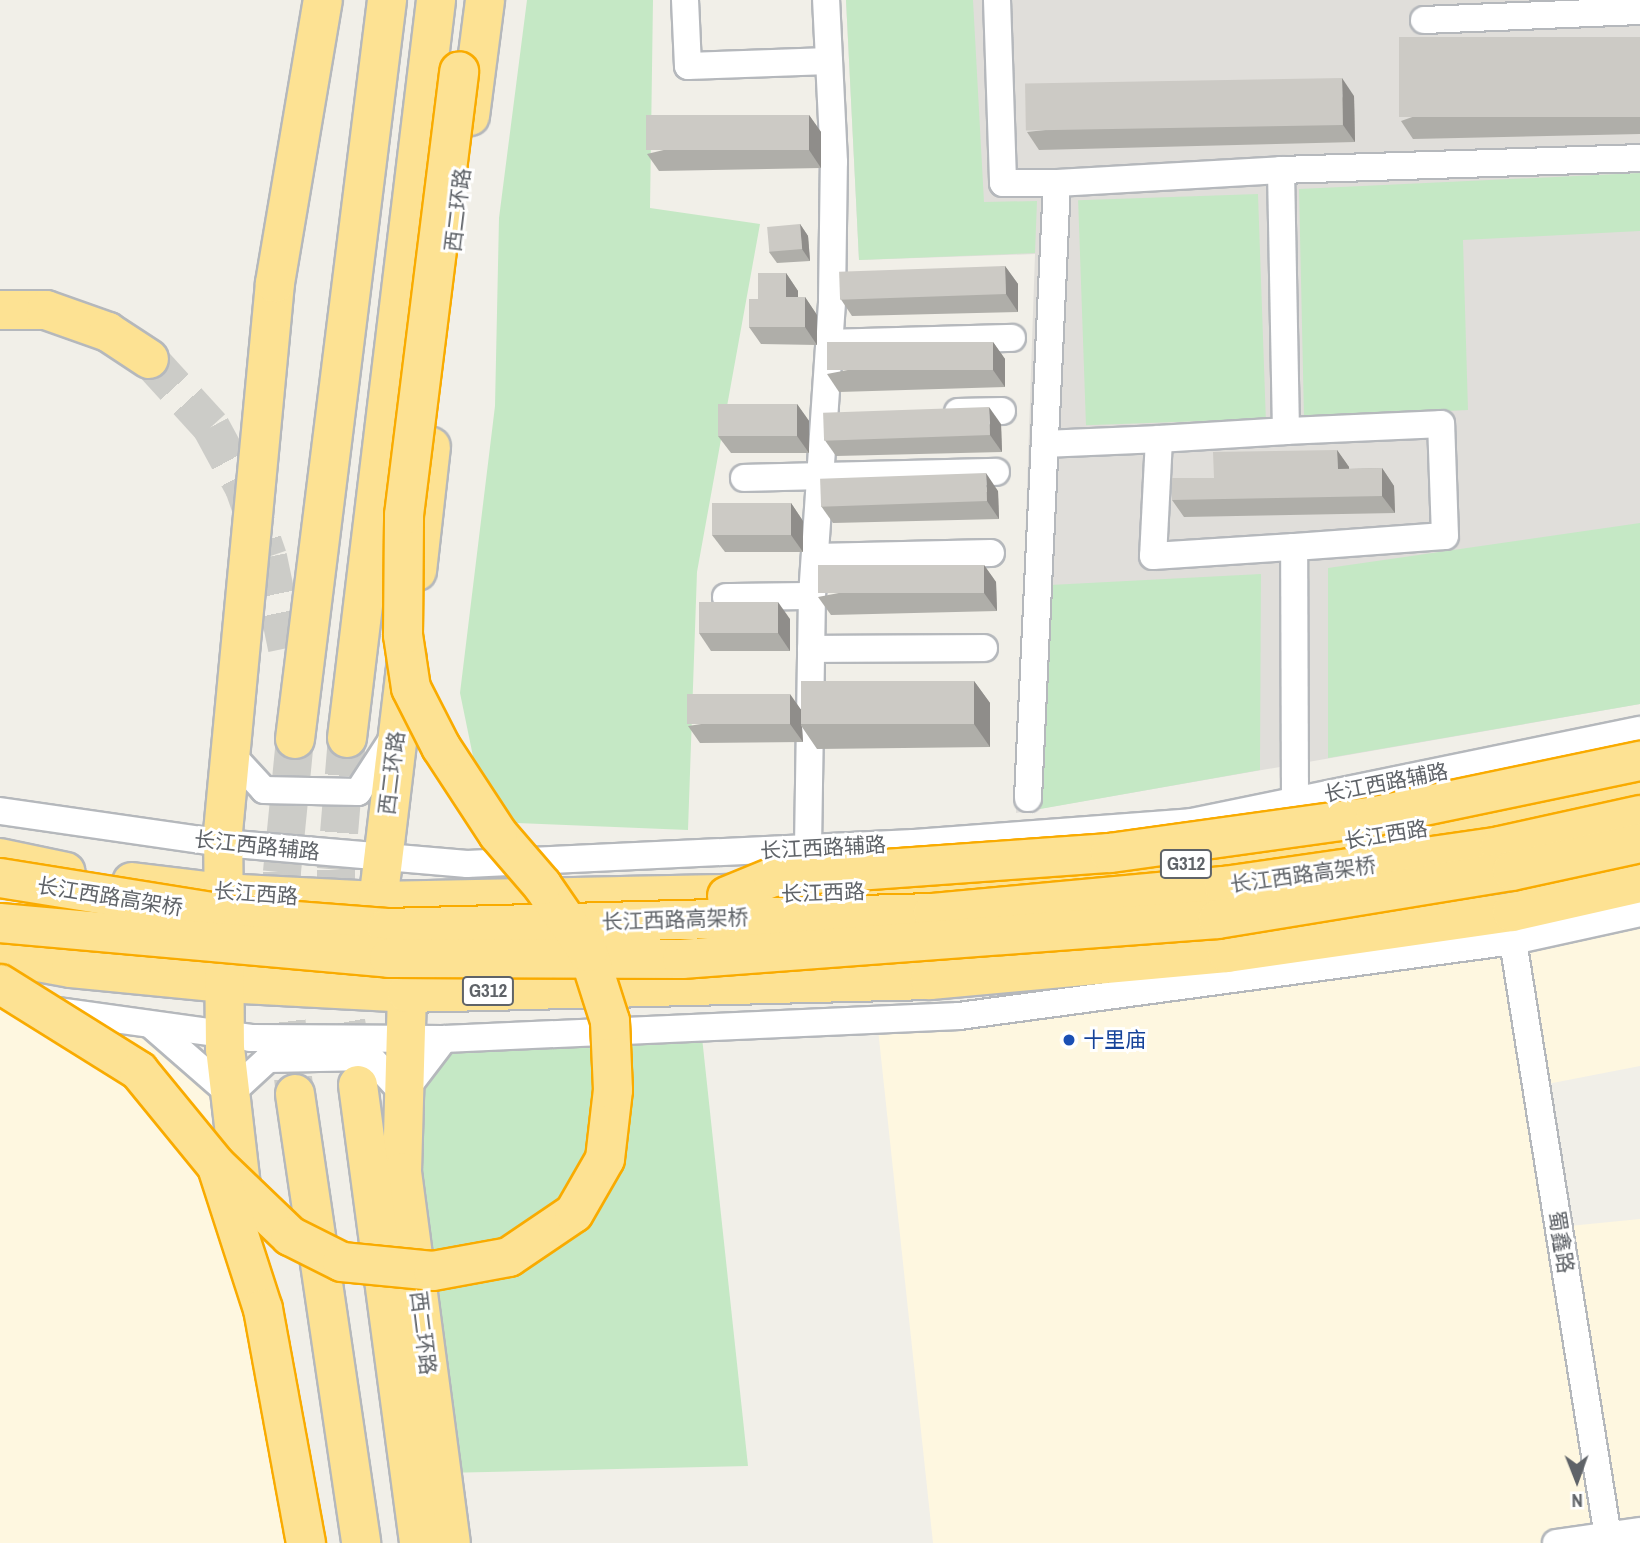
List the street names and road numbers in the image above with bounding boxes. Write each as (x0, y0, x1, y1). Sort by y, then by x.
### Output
street label: 西二环路 (440, 167, 476, 253)
street label: 西二环路 (374, 730, 410, 816)
street label: 长江西路辅路 (1322, 759, 1450, 807)
street label: 长江西路 (1343, 816, 1429, 854)
street label: 长江西路辅路 (193, 827, 321, 865)
street label: 长江西路辅路 (759, 832, 887, 864)
road number: G312 (1160, 848, 1212, 880)
street label: 长江西路高架桥 (1228, 852, 1378, 898)
street label: 长江西路高架桥 (35, 873, 185, 921)
street label: 长江西路 (213, 879, 299, 909)
street label: 长江西路 (781, 879, 865, 907)
street label: 长江西路高架桥 (601, 905, 749, 935)
road number: G312 (462, 976, 514, 1007)
street label: 蜀鑫路 (1544, 1209, 1578, 1275)
street label: 西二环路 (405, 1290, 441, 1376)

